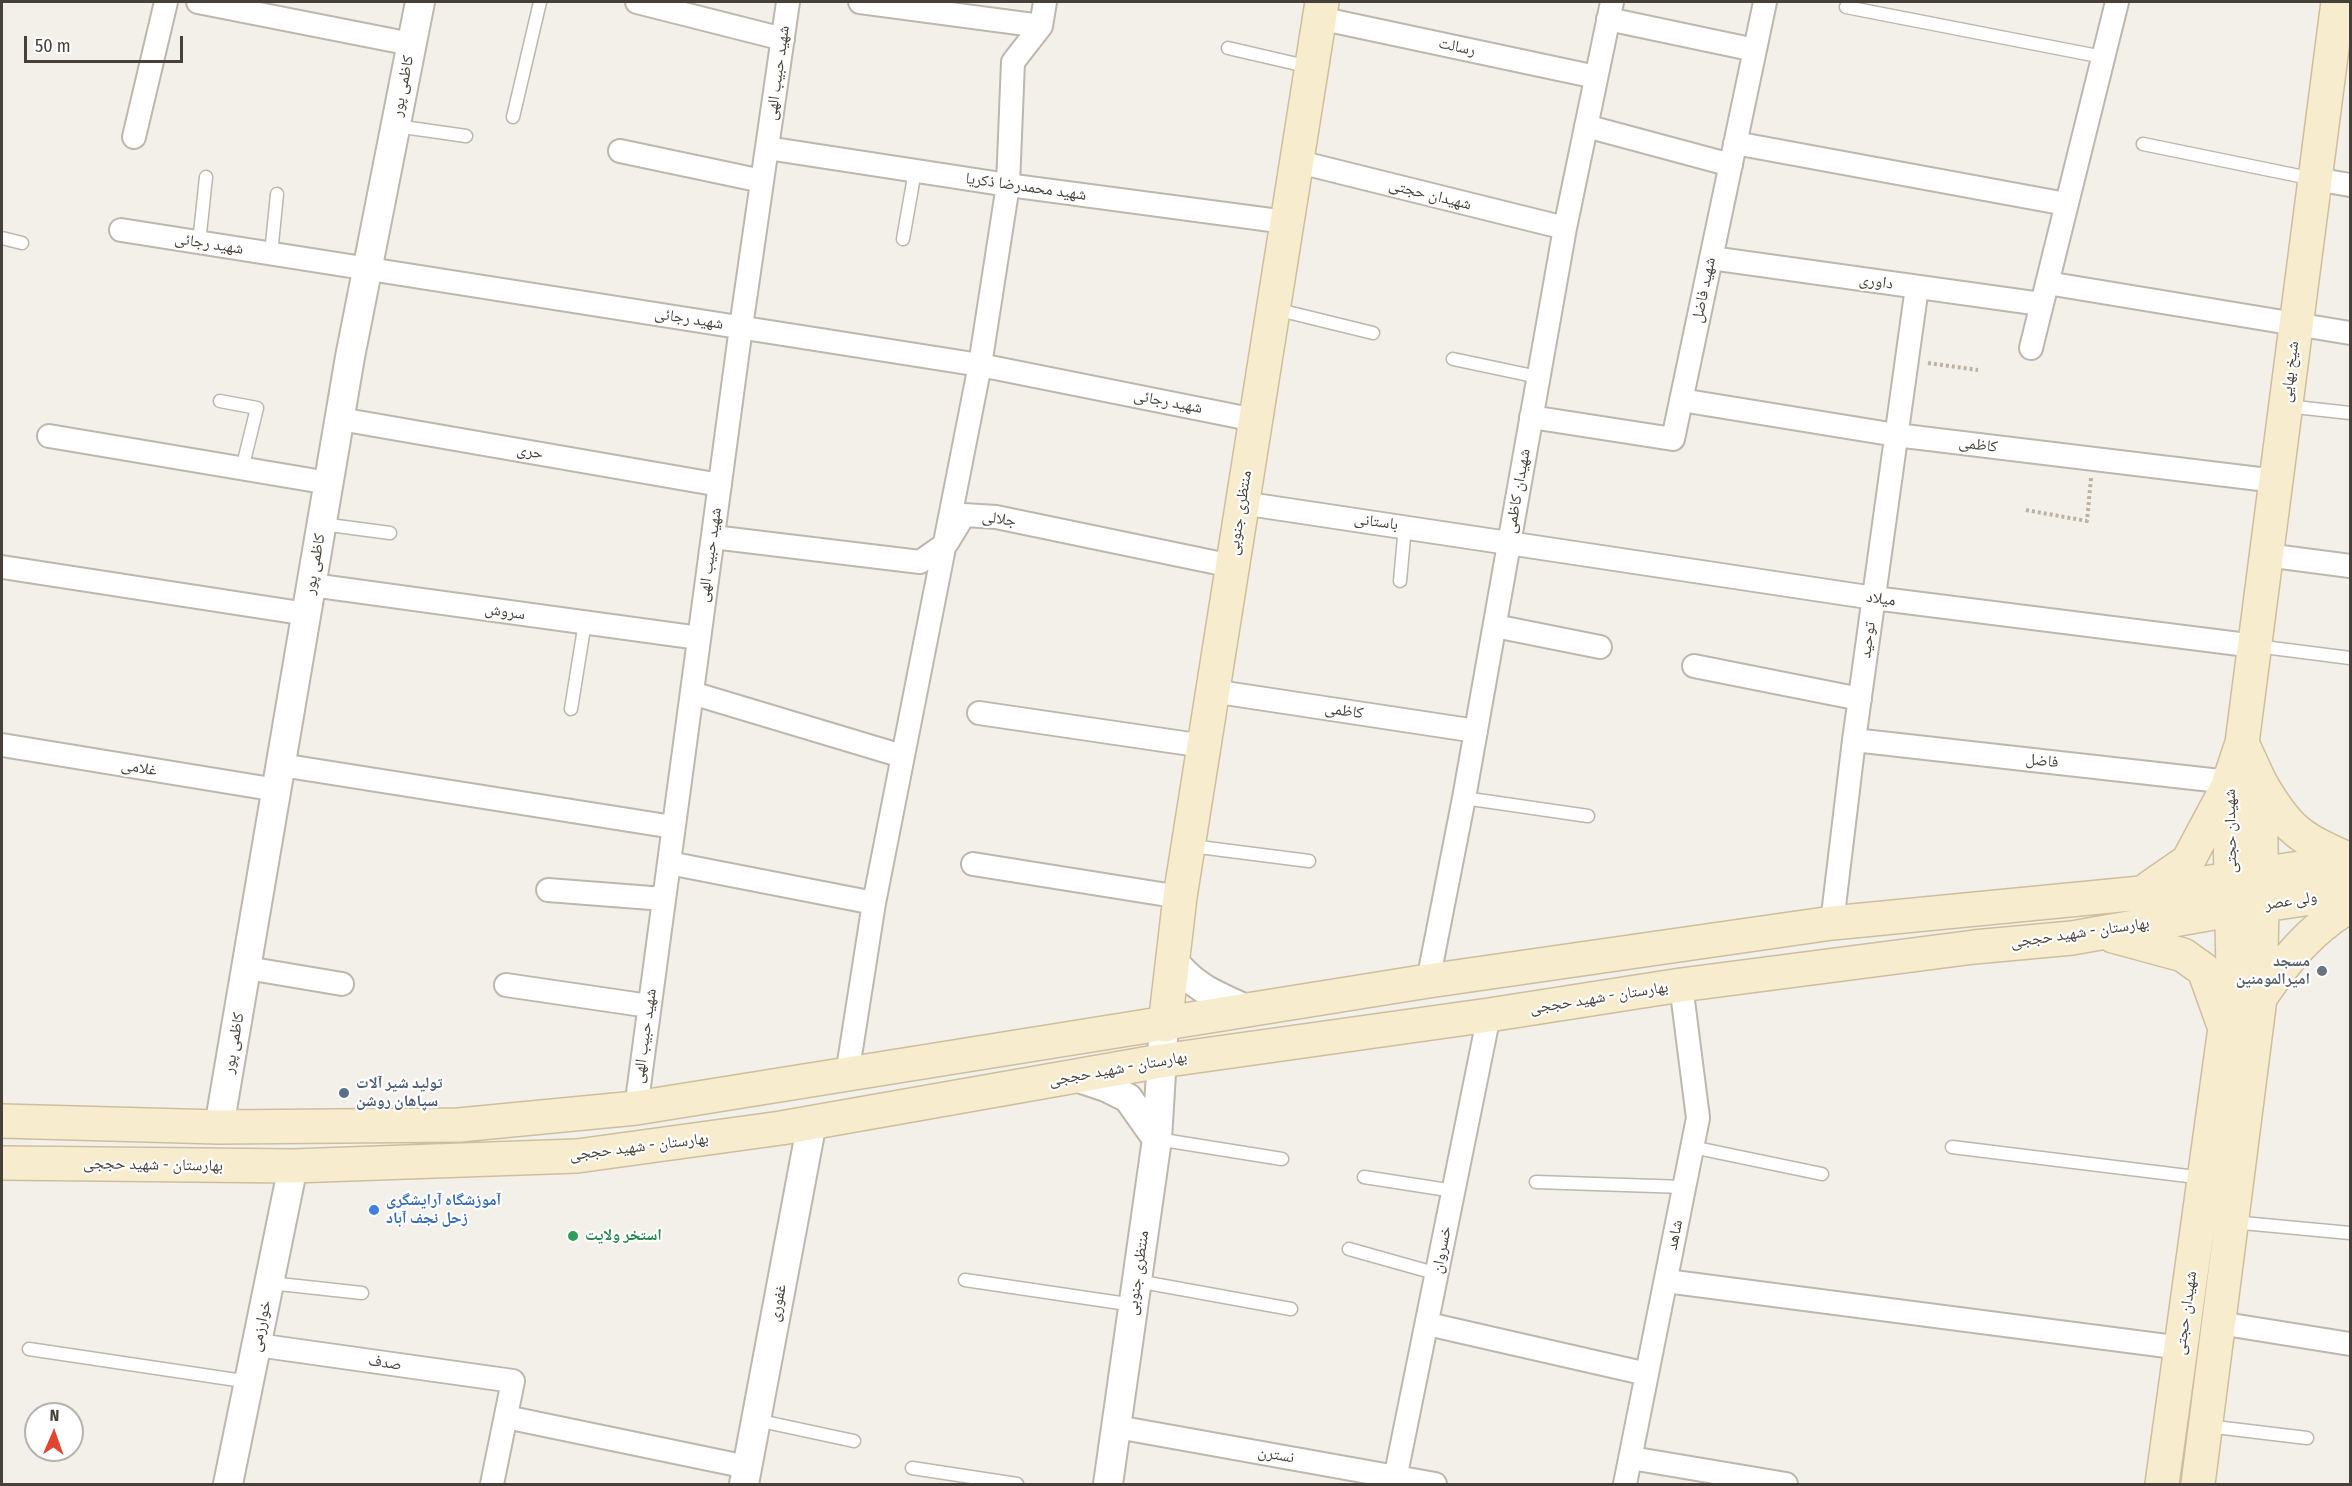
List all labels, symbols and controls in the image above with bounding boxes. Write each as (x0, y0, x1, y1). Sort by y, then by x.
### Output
scale bar (27, 24, 186, 62)
street label: شهید حبیب الهی (762, 24, 794, 122)
street label: رسالت (1437, 34, 1477, 60)
text: 50 m (35, 35, 71, 57)
street label: کاظمی پور (388, 54, 418, 118)
street label: شهید محمدرضا ذکریا (964, 169, 1088, 205)
street label: شهیدان حجتی (1387, 175, 1473, 215)
street label: شهید رجائی (173, 229, 245, 259)
street label: شهید فاضل (1688, 255, 1720, 325)
street label: داوری (1858, 270, 1894, 294)
street label: شهید رجائی (653, 304, 725, 334)
street label: شیخ بهایی (2277, 340, 2303, 404)
street label: شهید رجائی (1132, 386, 1204, 418)
street label: کاظمی (1958, 433, 1998, 457)
street label: حری (515, 440, 545, 464)
street label: شهیدان کاظمی (1501, 447, 1535, 535)
street label: منتظری جنوبی (1224, 469, 1256, 557)
street label: شهید حبیب الهی (694, 506, 726, 604)
street label: جلالی (981, 507, 1017, 531)
street label: باستانی (1353, 509, 1399, 535)
street label: کاظمی پور (300, 532, 330, 596)
street label: میلاد (1865, 587, 1897, 611)
street label: سروش (484, 600, 526, 624)
street label: توحید (1856, 621, 1880, 659)
street label: کاظمی (1323, 699, 1365, 723)
street label: فاضل (2025, 750, 2059, 772)
street label: غلامی (120, 756, 158, 780)
street label: شهیدان حجتی (2221, 789, 2241, 873)
street label: ولی عصر (2264, 887, 2318, 915)
street label: بهارستان - شهید حججی (2009, 914, 2151, 952)
place label: مسجد امیرالمومنین (2236, 952, 2310, 990)
marker: مسجد امیرالمومنین (2315, 964, 2329, 978)
street label: بهارستان - شهید حججی (1528, 978, 1670, 1018)
street label: شهید حبیب الهی (629, 987, 661, 1085)
street label: کاظمی پور (219, 1011, 249, 1075)
street label: بهارستان - شهید حججی (1047, 1047, 1189, 1091)
place label: تولید شیر آلات سپاهان روشن (356, 1074, 442, 1112)
marker: تولید شیر آلات سپاهان روشن (337, 1086, 351, 1100)
street label: بهارستان - شهید حججی (568, 1129, 710, 1165)
street label: بهارستان - شهید حججی (83, 1154, 223, 1176)
place label: آموزشگاه آرایشگری زحل نجف آباد (386, 1191, 501, 1229)
marker: آموزشگاه آرایشگری زحل نجف آباد (367, 1203, 381, 1217)
street label: شاهد (1663, 1218, 1687, 1252)
street label: خسروان (1428, 1225, 1456, 1275)
place label: استخر ولایت (585, 1226, 662, 1246)
marker: استخر ولایت (566, 1229, 580, 1243)
street label: منتظری جنوبی (1123, 1229, 1153, 1317)
street label: شهیدان حجتی (2171, 1270, 2201, 1356)
street label: غفوری (765, 1283, 791, 1323)
street label: خوارزمی (246, 1299, 276, 1353)
street label: صدف (367, 1351, 403, 1375)
north arrow (24, 1402, 84, 1462)
text: N (49, 1406, 60, 1425)
street label: نسترن (1256, 1442, 1296, 1468)

